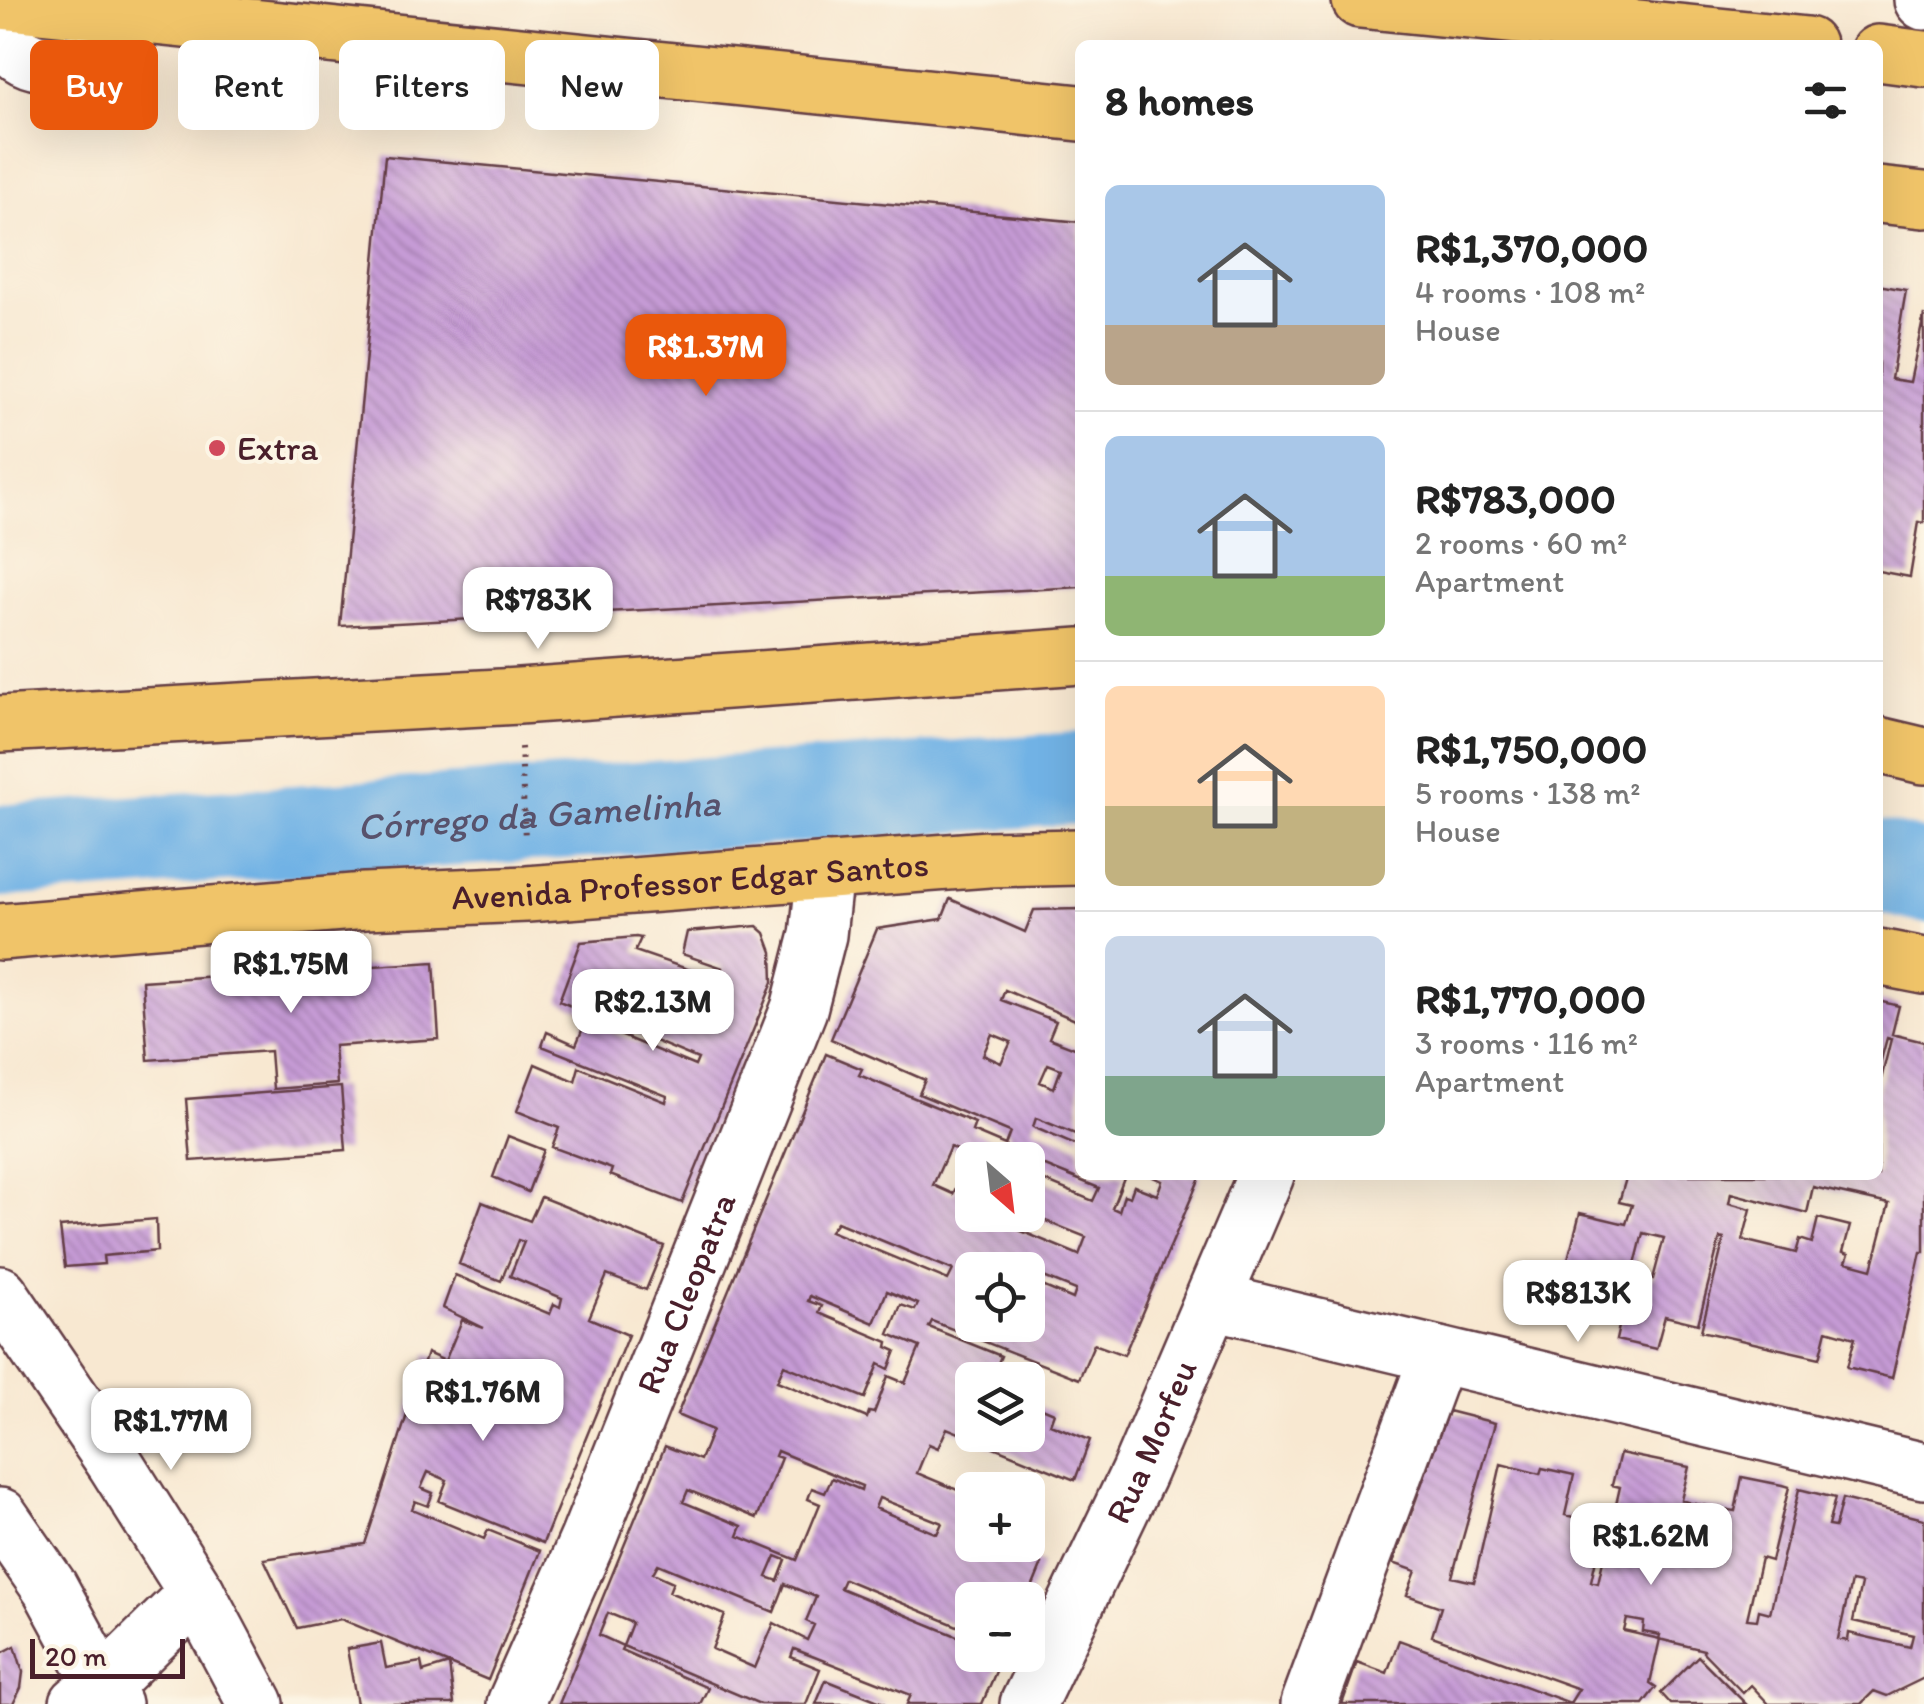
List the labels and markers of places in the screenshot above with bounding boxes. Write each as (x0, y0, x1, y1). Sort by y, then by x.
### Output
pin: R$1.37M (614, 314, 798, 399)
place label: Extra (237, 427, 318, 469)
marker: Extra (206, 437, 228, 459)
pin: R$783K (457, 567, 619, 652)
pin: R$1.75M (199, 931, 383, 1016)
pin: R$2.13M (561, 969, 745, 1054)
pin: R$813K (1497, 1260, 1659, 1345)
pin: R$1.76M (391, 1359, 575, 1444)
pin: R$1.77M (79, 1388, 263, 1473)
pin: R$1.62M (1559, 1503, 1743, 1588)

